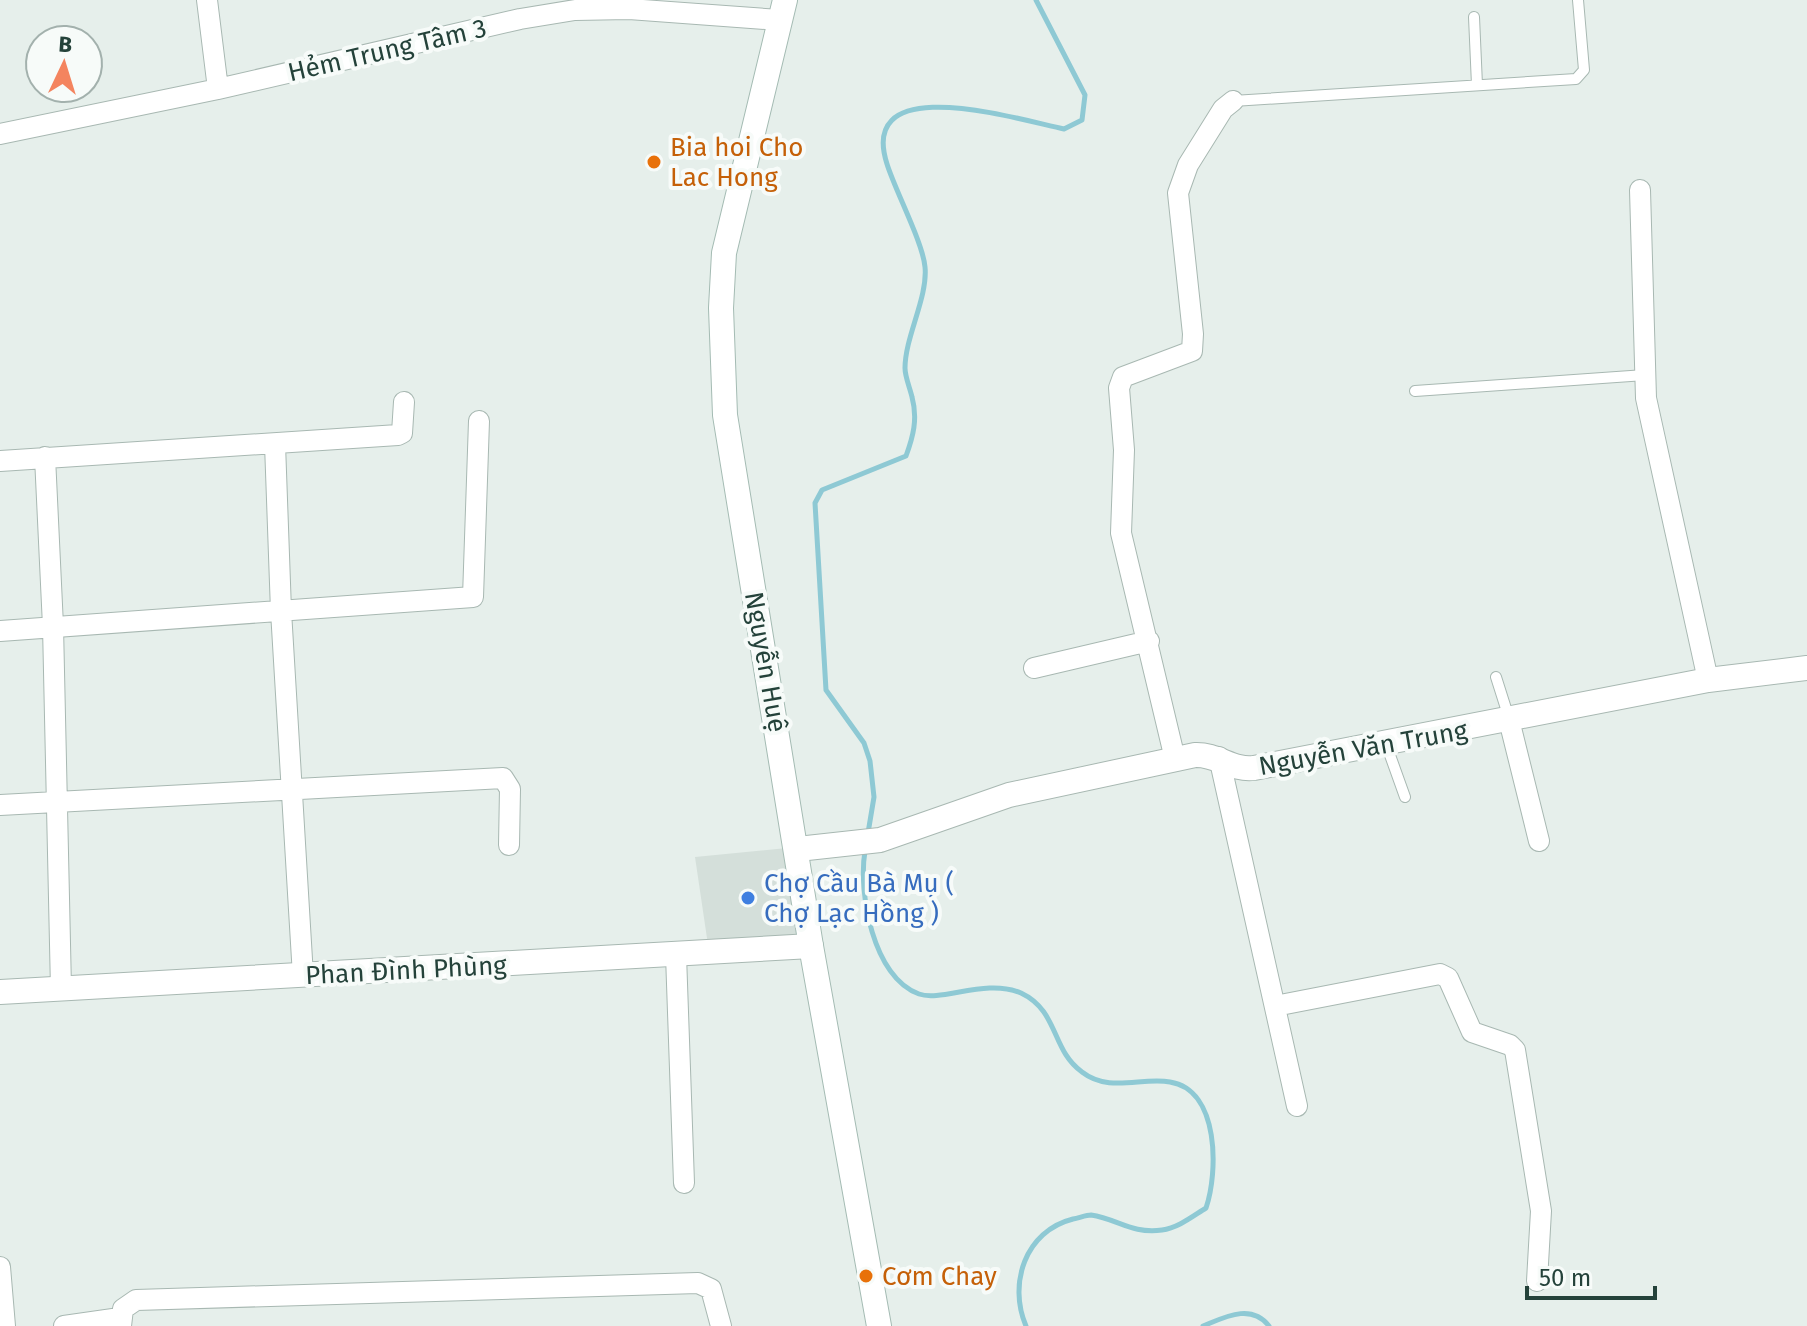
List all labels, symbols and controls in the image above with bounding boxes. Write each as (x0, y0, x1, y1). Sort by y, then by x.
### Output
street label: Hẻm Trung Tâm 3 (285, 13, 489, 88)
north arrow (24, 24, 104, 104)
text: B (58, 31, 73, 58)
place label: Bia hoi Cho Lac Hong (670, 132, 804, 193)
marker: Bia hoi Cho Lac Hong (645, 153, 663, 171)
street label: Nguyễn Huệ (738, 589, 793, 735)
street label: Nguyễn Văn Trung (1256, 715, 1470, 782)
place label: Chợ Cầu Bà Mụ ( Chợ Lạc Hồng ) (764, 868, 954, 929)
marker: Chợ Cầu Bà Mụ ( Chợ Lạc Hồng ) (739, 889, 757, 907)
street label: Phan Đình Phùng (305, 950, 508, 991)
scale bar (1527, 1250, 1655, 1300)
place label: Cơm Chay (882, 1261, 997, 1292)
text: 50 m (1539, 1264, 1591, 1292)
marker: Cơm Chay (857, 1267, 875, 1285)

